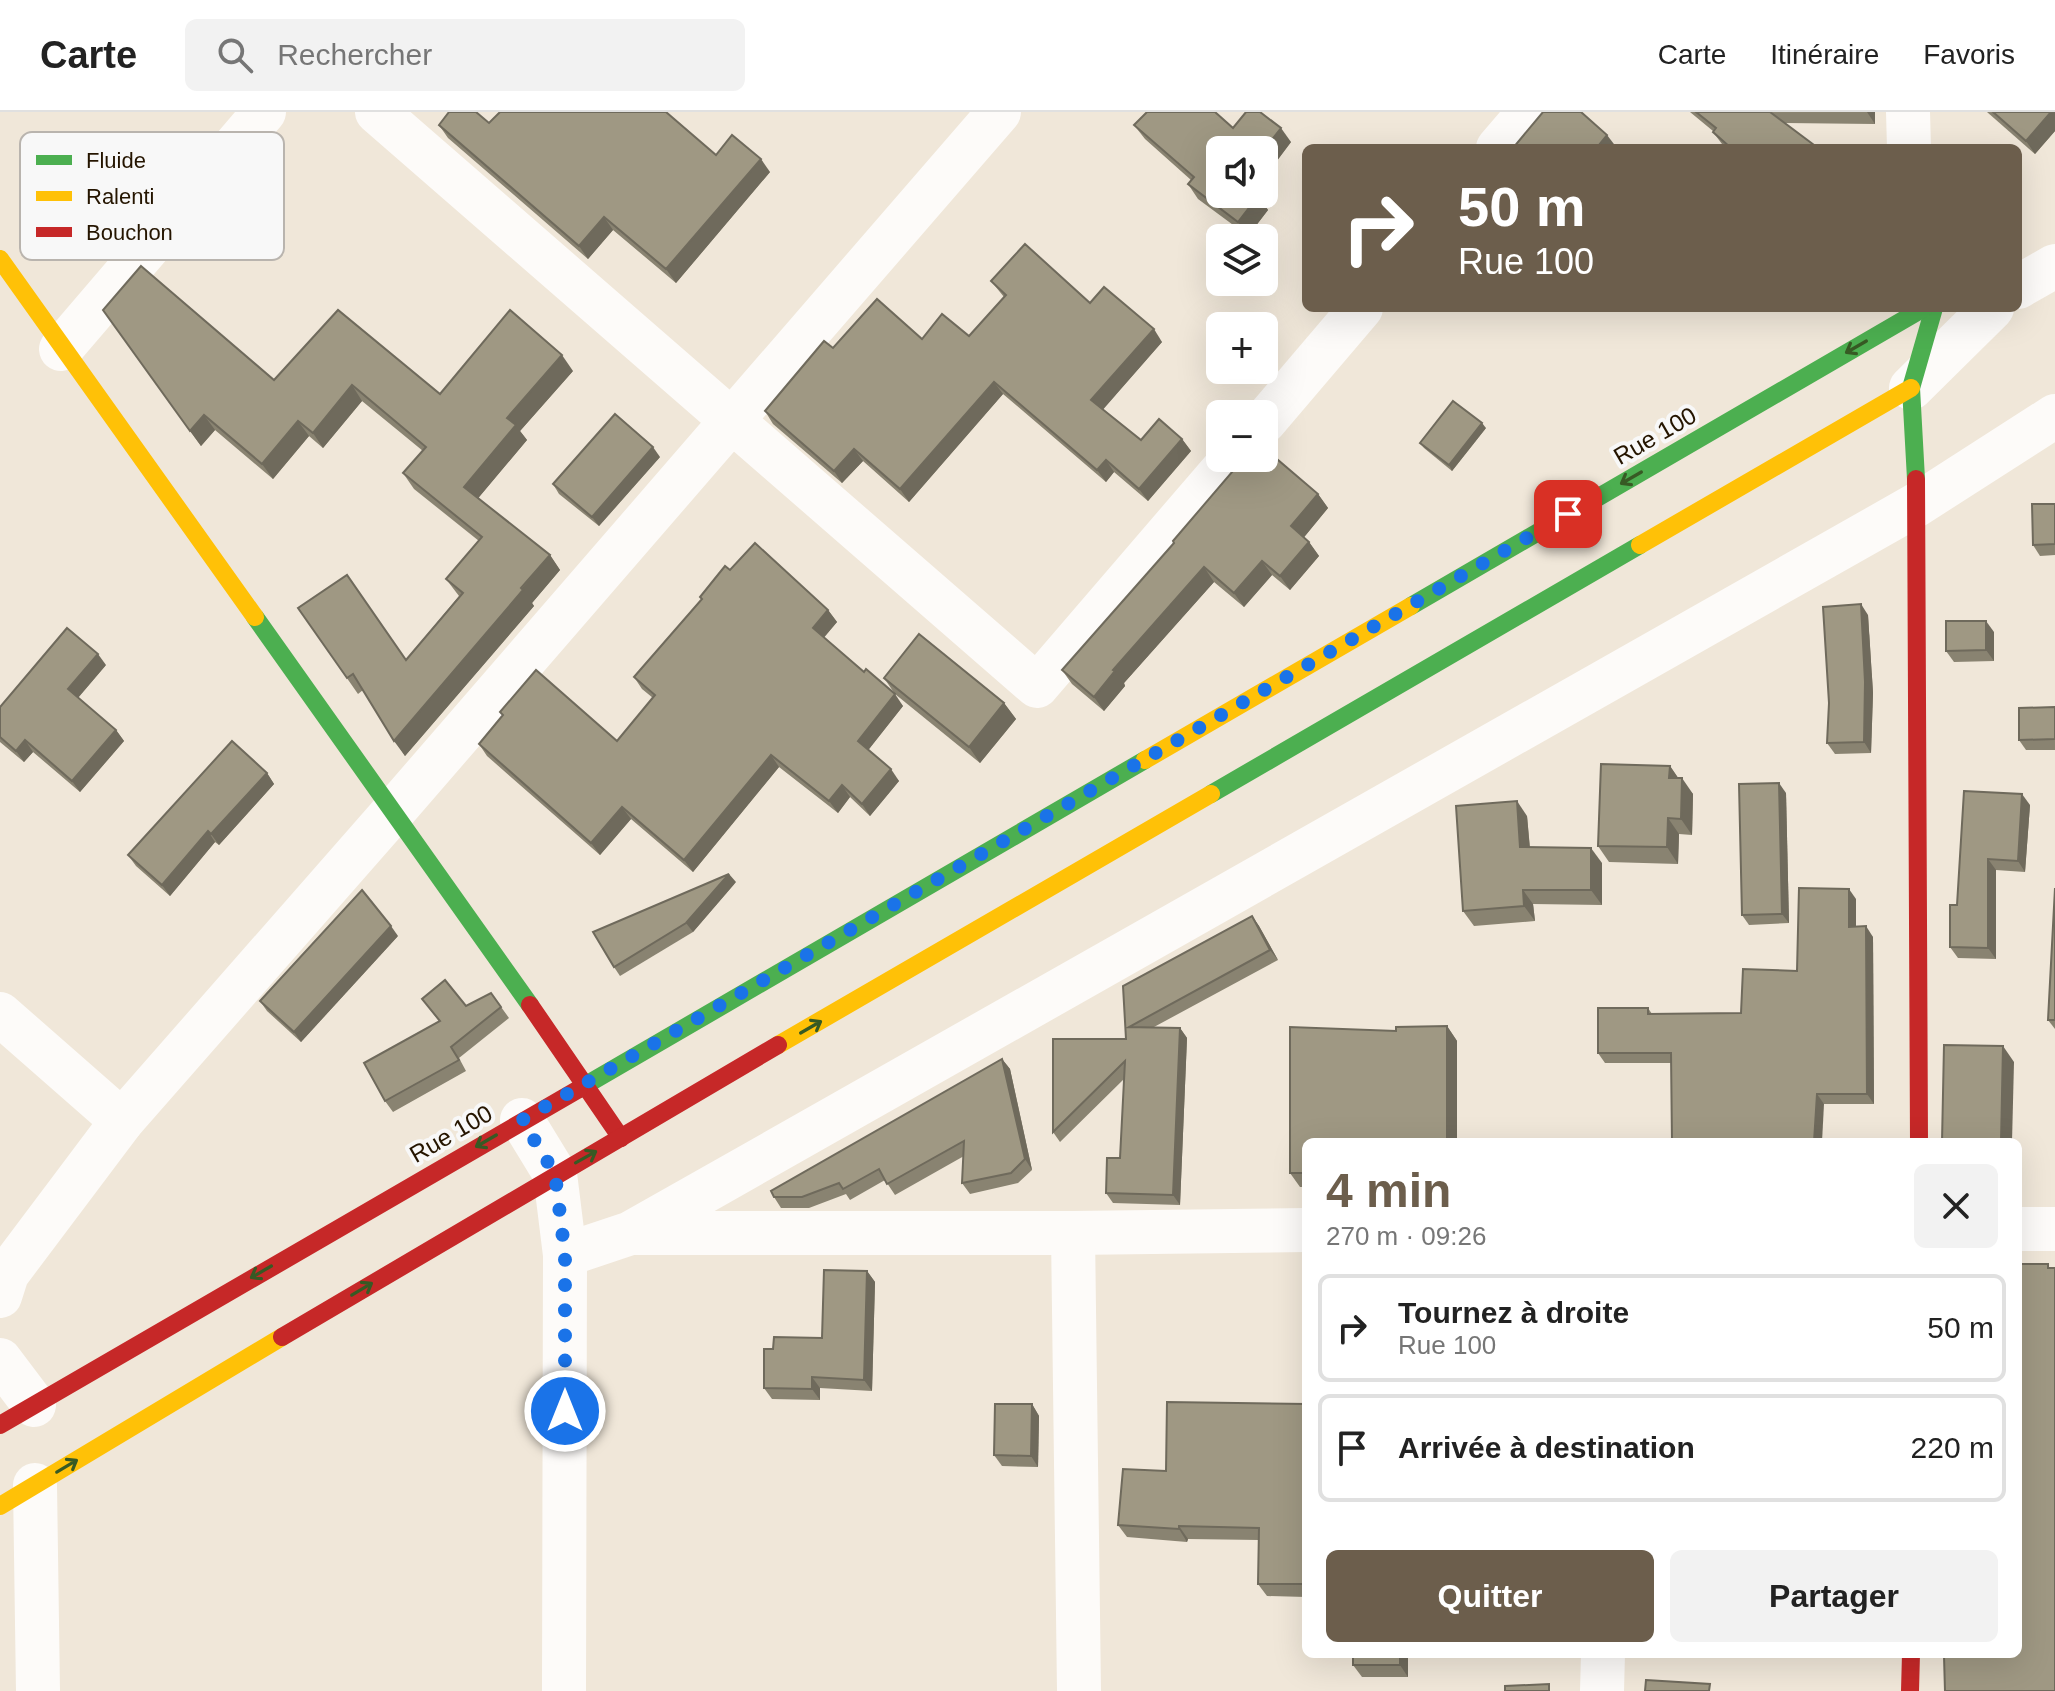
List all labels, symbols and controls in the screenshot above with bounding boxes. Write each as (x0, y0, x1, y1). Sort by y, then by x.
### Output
search box (185, 19, 745, 91)
icon: search (213, 33, 257, 77)
text: Carte (40, 34, 137, 76)
text: Rechercher (277, 38, 432, 71)
text: Carte (1658, 39, 1726, 70)
text: Itinéraire (1770, 39, 1879, 70)
text: Favoris (1923, 39, 2015, 70)
legend (20, 132, 284, 260)
map controls (1206, 136, 1278, 472)
button: sound (1206, 136, 1278, 208)
text: Fluide (86, 148, 146, 173)
text: 50 m (1458, 175, 1586, 238)
icon: right (1326, 176, 1430, 280)
text: Ralenti (86, 184, 154, 209)
text: Bouchon (86, 220, 173, 245)
button: layers (1206, 224, 1278, 296)
text: Rue 100 (1458, 241, 1594, 282)
button: + (1206, 312, 1278, 384)
one-way arrow (1845, 339, 1868, 355)
button: − (1206, 400, 1278, 472)
street label: Rue 100 (1609, 401, 1701, 470)
one-way arrow (1620, 470, 1643, 486)
pin (1534, 480, 1602, 548)
icon: arrive (1546, 492, 1590, 536)
one-way arrow (799, 1019, 822, 1035)
street label: Rue 100 (405, 1099, 497, 1168)
one-way arrow (474, 1134, 498, 1149)
one-way arrow (574, 1148, 597, 1164)
text: 4 min (1326, 1164, 1451, 1217)
button: close (1914, 1164, 1998, 1248)
text: 270 m · 09:26 (1326, 1221, 1486, 1251)
one-way arrow (250, 1264, 273, 1280)
one-way arrow (350, 1281, 373, 1297)
text: Tournez à droite (1398, 1296, 1629, 1329)
icon: right (1330, 1306, 1374, 1350)
text: 50 m (1927, 1311, 1994, 1344)
text: Rue 100 (1398, 1330, 1496, 1360)
position arrow (523, 1369, 607, 1453)
icon: arrive (1330, 1426, 1374, 1470)
text: Arrivée à destination (1398, 1431, 1695, 1464)
text: 220 m (1911, 1431, 1994, 1464)
one-way arrow (55, 1458, 78, 1474)
button: Quitter (1326, 1550, 1654, 1642)
button: Partager (1670, 1550, 1998, 1642)

